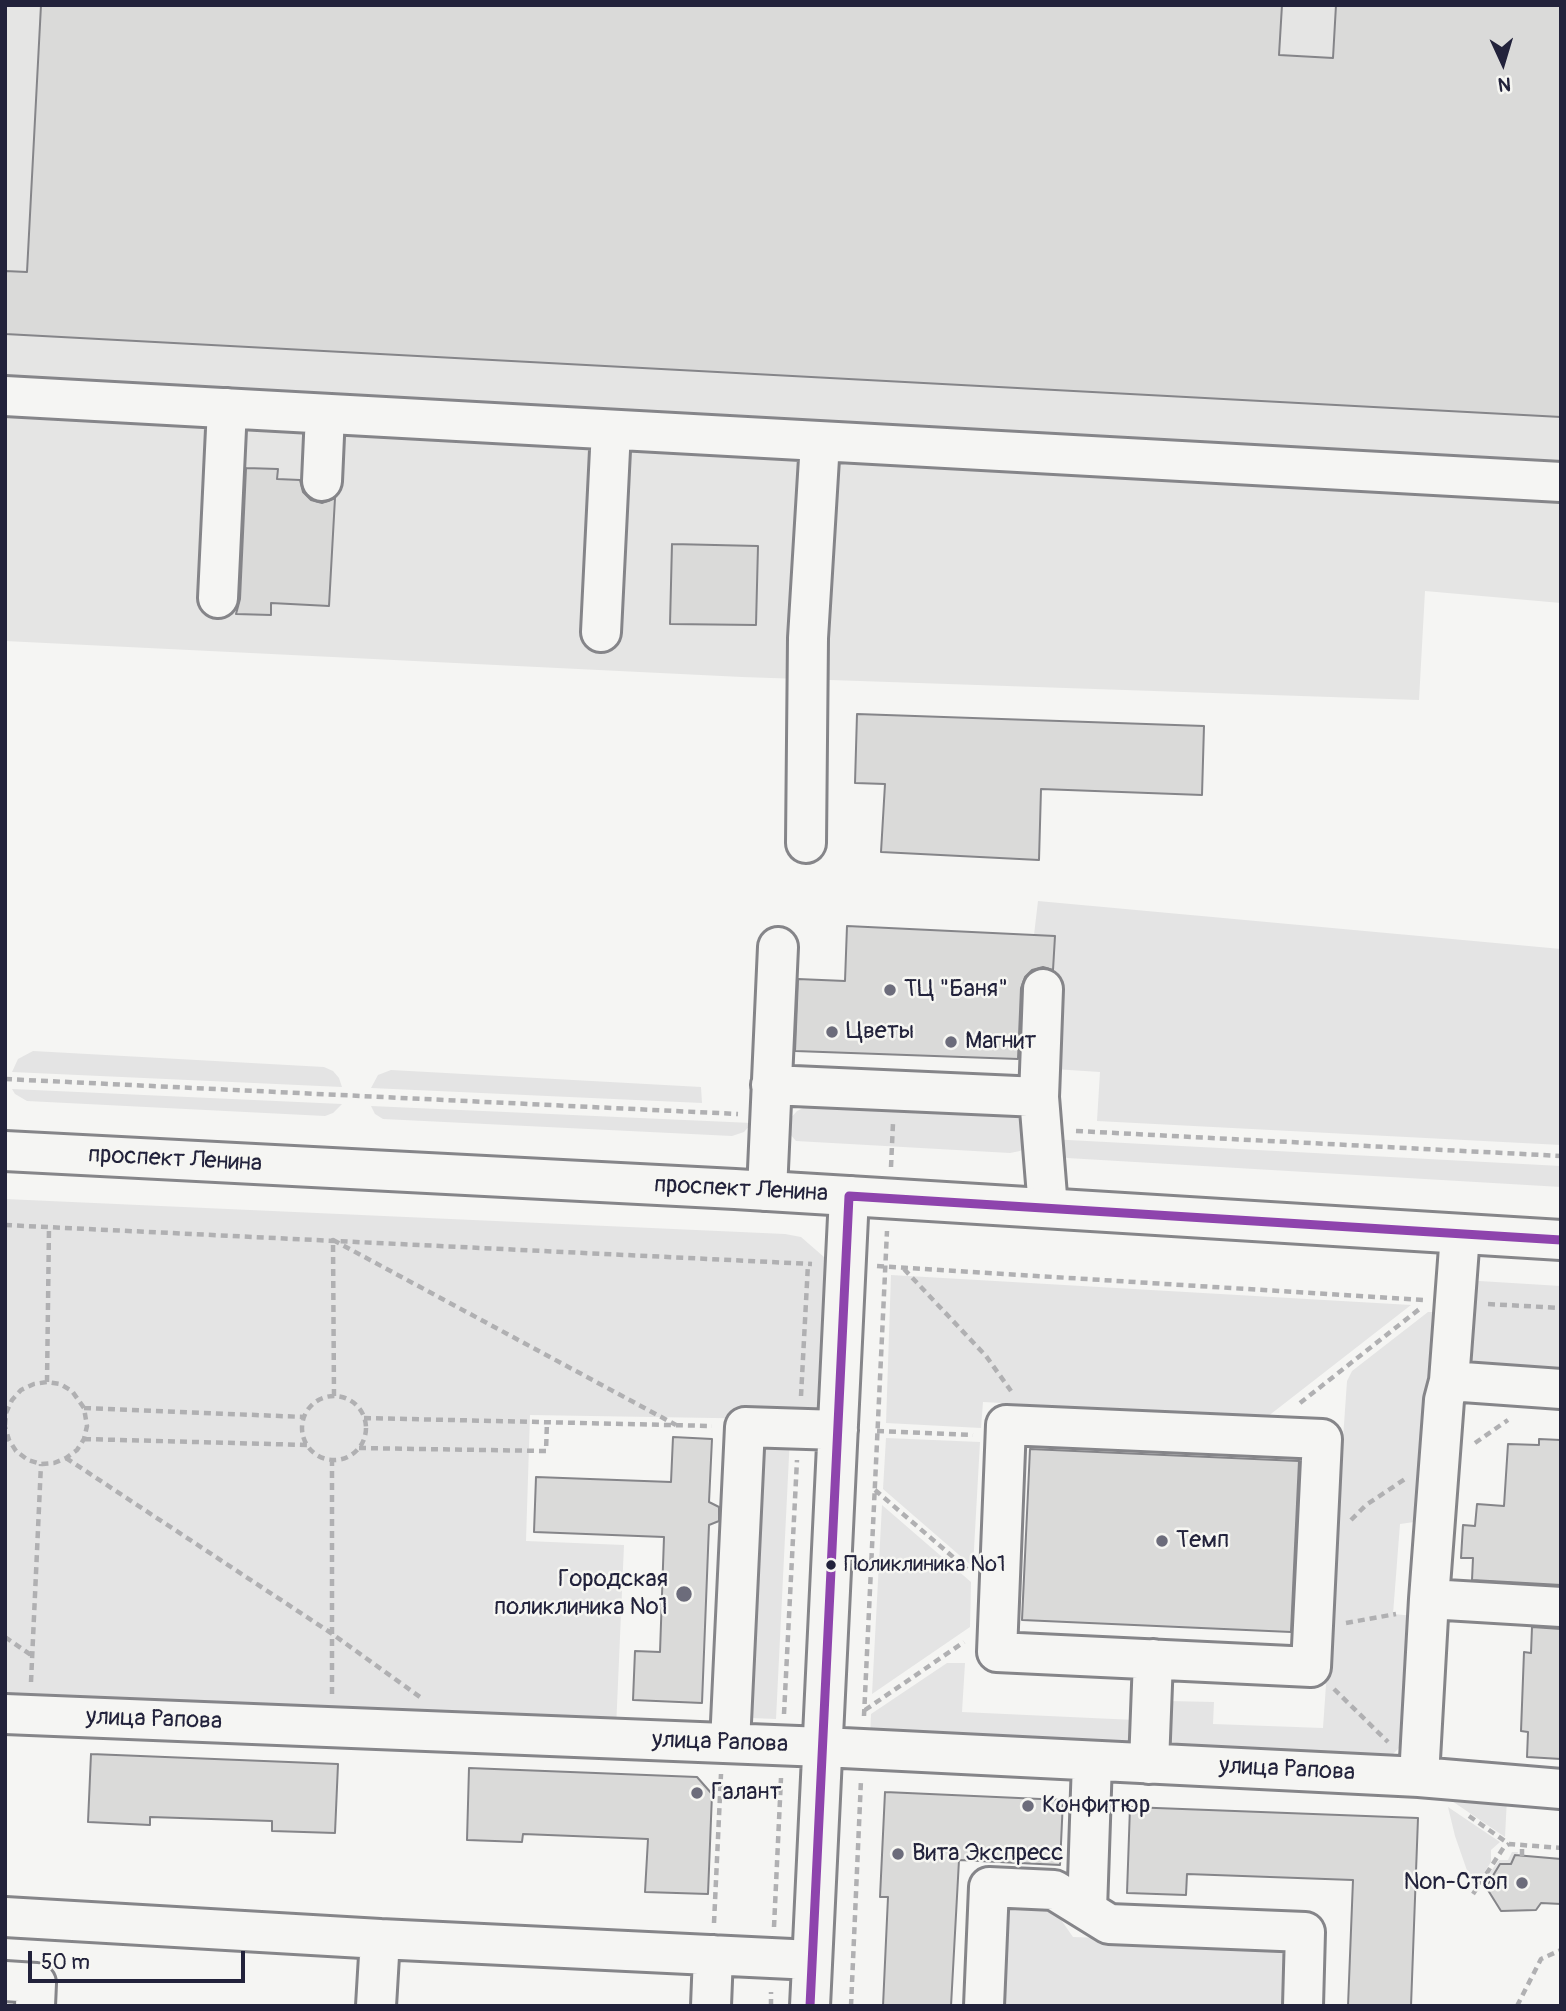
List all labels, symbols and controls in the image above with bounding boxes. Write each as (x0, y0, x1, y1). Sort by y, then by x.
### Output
north arrow (1468, 28, 1538, 98)
text: N (1497, 72, 1512, 96)
place label: ТЦ "Баня" (904, 976, 1008, 1004)
marker: ТЦ "Баня" (882, 982, 898, 998)
place label: Цветы (846, 1018, 914, 1046)
marker: Цветы (824, 1024, 840, 1040)
place label: Магнит (965, 1028, 1036, 1056)
marker: Магнит (943, 1034, 959, 1050)
street label: проспект Ленина (87, 1141, 263, 1179)
street label: проспект Ленина (653, 1171, 829, 1209)
place label: Темп (1176, 1527, 1229, 1555)
marker: Темп (1154, 1533, 1170, 1549)
place label: Поликлиника №1 (844, 1552, 1006, 1578)
marker: Поликлиника №1 (824, 1558, 838, 1572)
place label: Городская поликлиника №1 (494, 1566, 668, 1622)
marker: Городская поликлиника №1 (674, 1584, 694, 1604)
street label: улица Рапова (85, 1703, 223, 1737)
street label: улица Рапова (651, 1726, 789, 1760)
street label: улица Рапова (1218, 1752, 1356, 1788)
place label: Галант (711, 1779, 781, 1807)
marker: Галант (689, 1785, 705, 1801)
place label: Конфитюр (1042, 1792, 1150, 1820)
marker: Конфитюр (1020, 1798, 1036, 1814)
place label: Вита Экспресс (912, 1840, 1063, 1868)
marker: Вита Экспресс (890, 1846, 906, 1862)
place label: Non-Стоп (1403, 1869, 1508, 1897)
marker: Non-Стоп (1514, 1875, 1530, 1891)
scale bar (32, 1938, 248, 1982)
text: 50 m (41, 1949, 90, 1976)

